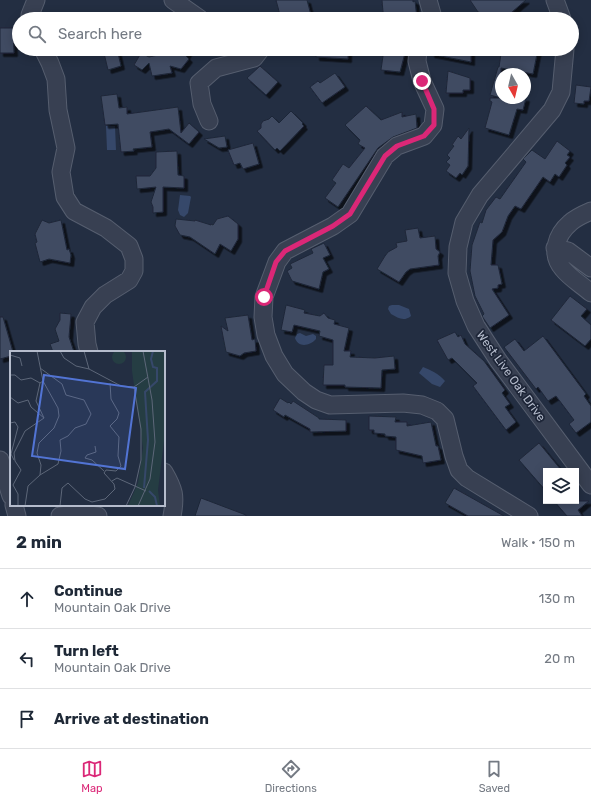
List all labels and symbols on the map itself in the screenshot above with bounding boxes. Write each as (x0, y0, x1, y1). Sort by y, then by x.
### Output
north arrow (495, 68, 531, 104)
route end (413, 72, 431, 90)
route start (255, 288, 273, 306)
street label: West Live Oak Drive (474, 328, 549, 424)
inset map (10, 351, 165, 506)

